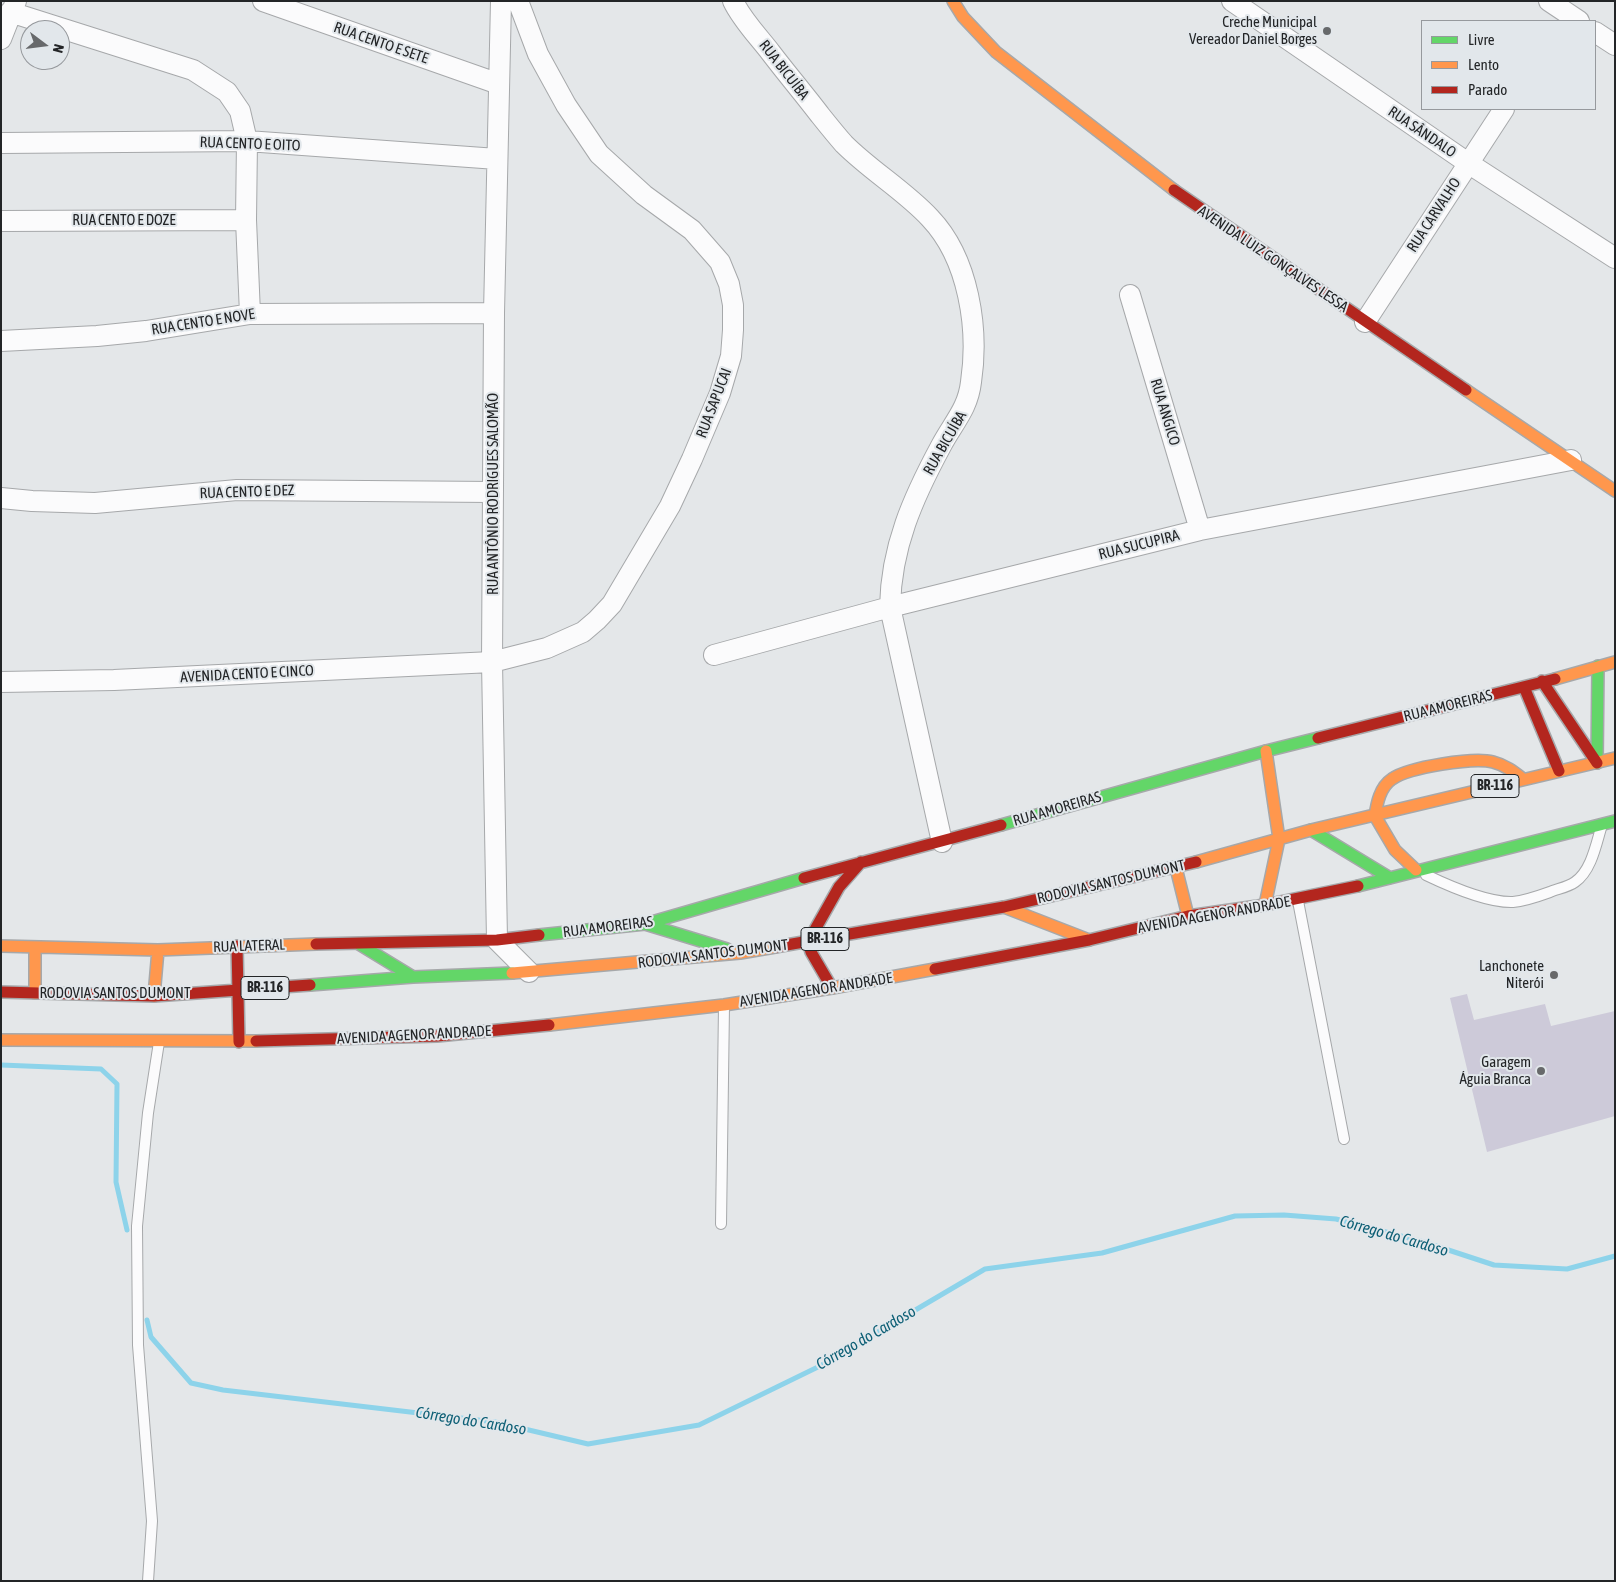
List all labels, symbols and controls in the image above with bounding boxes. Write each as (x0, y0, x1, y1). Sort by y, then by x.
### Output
place label: Creche Municipal Vereador Daniel Borges (1189, 13, 1317, 48)
street label: RUA CENTO E SETE (331, 18, 431, 68)
north arrow (20, 20, 70, 70)
legend (1421, 20, 1596, 110)
marker: Creche Municipal Vereador Daniel Borges (1321, 25, 1333, 37)
text: Livre (1468, 31, 1495, 48)
street label: RUA BICUÍBA (755, 37, 813, 103)
text: N (50, 43, 67, 55)
text: Lento (1468, 56, 1499, 73)
text: Parado (1468, 81, 1507, 98)
street label: RUA SÂNDALO (1385, 103, 1459, 161)
street label: RUA CENTO E OITO (199, 133, 301, 155)
street label: RUA CARVALHO (1403, 175, 1465, 255)
street label: AVENIDA LUIZ GONÇALVES LESSA (1194, 202, 1352, 316)
street label: RUA CENTO E DOZE (72, 211, 176, 229)
street label: RUA CENTO E NOVE (150, 305, 256, 339)
street label: RUA SAPUCAI (692, 365, 736, 441)
street label: RUA ANGICO (1146, 376, 1184, 448)
street label: RUA ANTÔNIO RODRIGUES SALOMÃO (484, 393, 502, 595)
street label: RUA BICUÍBA (920, 408, 970, 478)
street label: RUA CENTO E DEZ (199, 481, 295, 503)
street label: RUA SUCUPIRA (1097, 526, 1181, 564)
street label: AVENIDA CENTO E CINCO (180, 662, 314, 686)
street label: RUA AMOREIRAS (1402, 686, 1494, 726)
road number: BR-116 (1471, 774, 1519, 798)
street label: RUA AMOREIRAS (1011, 788, 1103, 830)
street label: RODOVIA SANTOS DUMONT (1035, 856, 1187, 908)
street label: AVENIDA AGENOR ANDRADE (1136, 893, 1292, 937)
street label: RUA AMOREIRAS (562, 913, 654, 941)
road number: BR-116 (801, 928, 849, 951)
street label: RUA LATERAL (213, 936, 285, 956)
street label: RODOVIA SANTOS DUMONT (637, 936, 789, 972)
place label: Lanchonete Niterói (1479, 957, 1544, 992)
street label: AVENIDA AGENOR ANDRADE (738, 969, 894, 1011)
marker: Lanchonete Niterói (1548, 969, 1560, 981)
road number: BR-116 (241, 976, 289, 1000)
street label: RODOVIA SANTOS DUMONT (39, 984, 191, 1002)
street label: AVENIDA AGENOR ANDRADE (336, 1022, 492, 1048)
place label: Garagem Águia Branca (1459, 1053, 1531, 1088)
marker: Garagem Águia Branca (1535, 1065, 1547, 1077)
water label: Córrego do Cardoso (1338, 1211, 1450, 1261)
water label: Córrego do Cardoso (813, 1302, 919, 1374)
water label: Córrego do Cardoso (414, 1403, 528, 1439)

